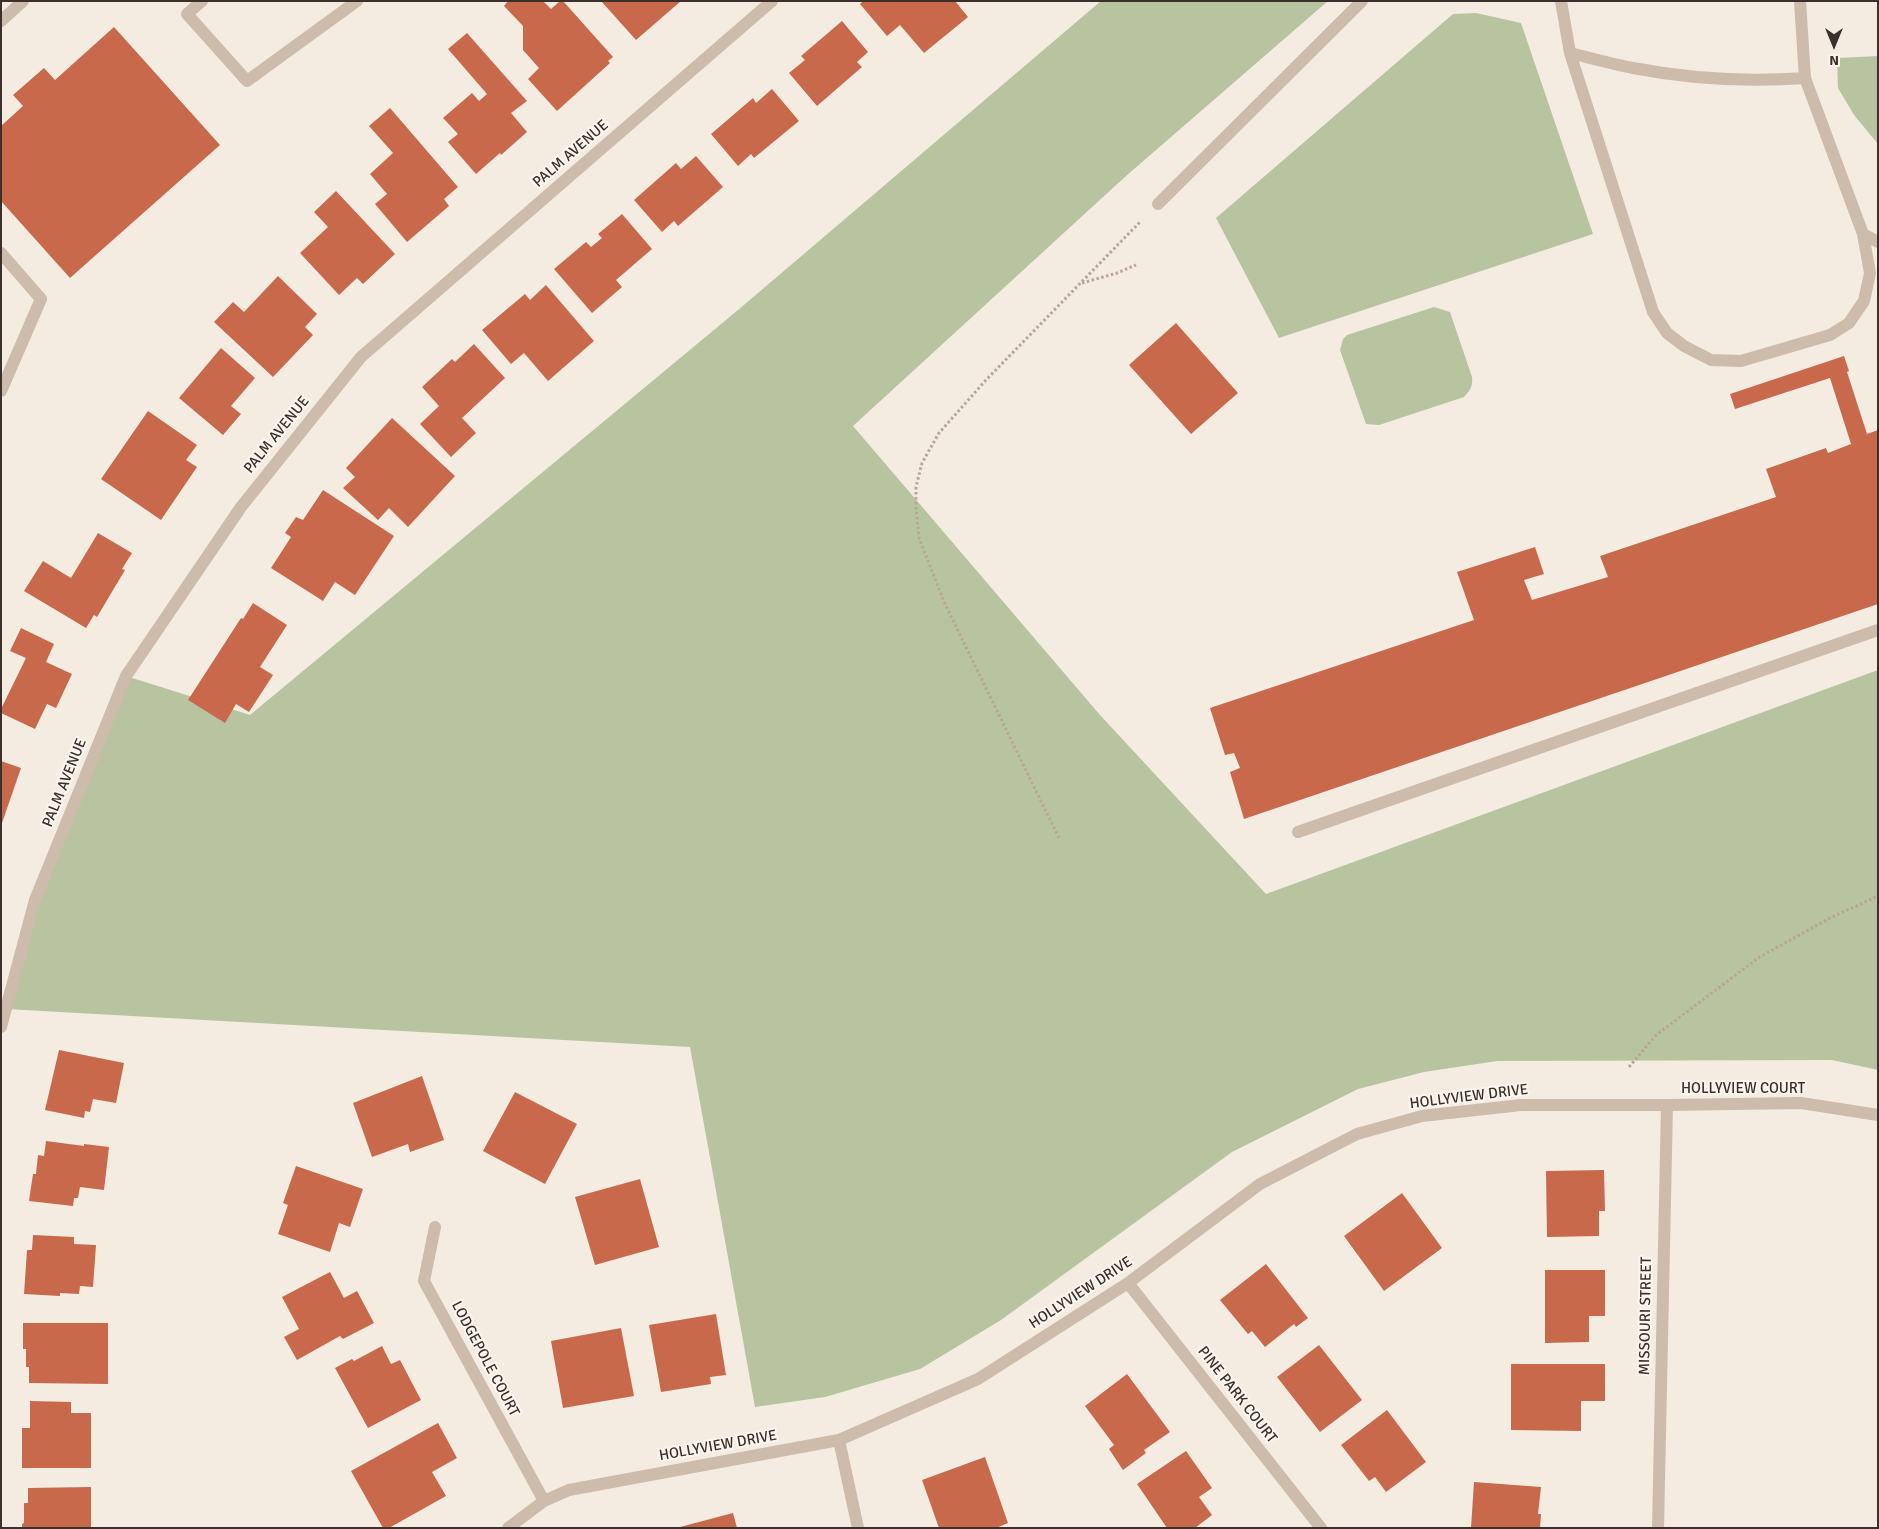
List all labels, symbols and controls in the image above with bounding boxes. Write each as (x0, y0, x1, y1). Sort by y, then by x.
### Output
north arrow (1809, 20, 1859, 70)
text: N (1829, 52, 1839, 69)
street label: PALM AVENUE (530, 116, 612, 192)
street label: PALM AVENUE (240, 393, 314, 477)
street label: PALM AVENUE (39, 736, 91, 830)
street label: HOLLYVIEW COURT (1681, 1080, 1805, 1098)
street label: HOLLYVIEW DRIVE (1409, 1081, 1529, 1113)
street label: HOLLYVIEW DRIVE (1026, 1253, 1136, 1333)
street label: MISSOURI STREET (1636, 1257, 1656, 1375)
street label: LODGEPOLE COURT (447, 1298, 523, 1420)
street label: PINE PARK COURT (1194, 1343, 1280, 1447)
street label: HOLLYVIEW DRIVE (658, 1427, 778, 1465)

